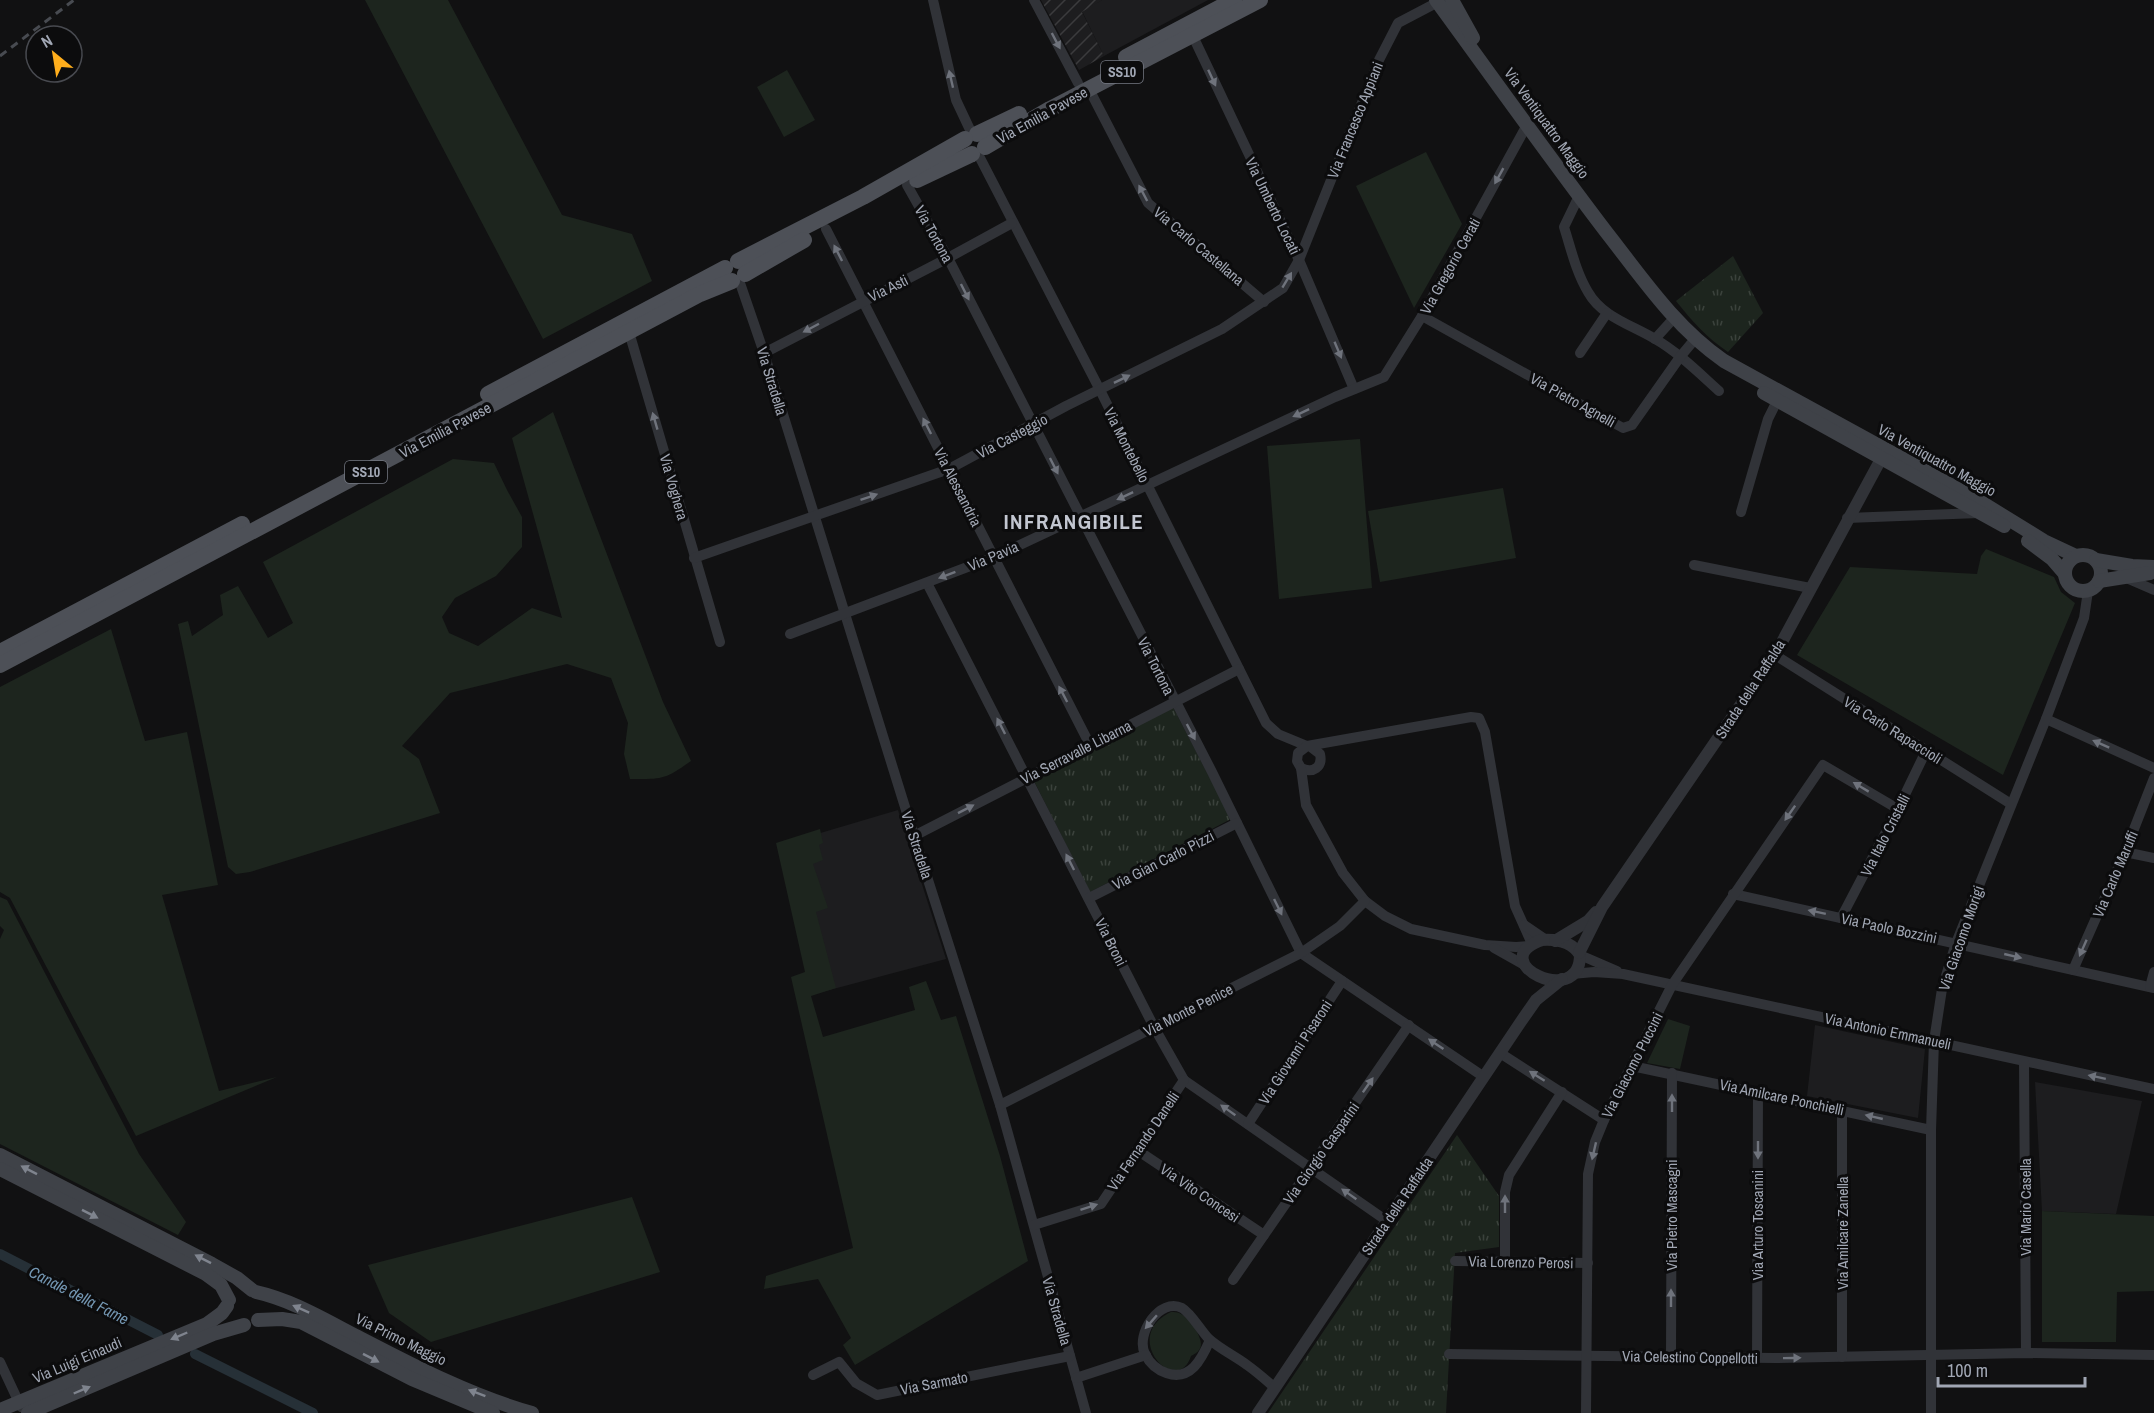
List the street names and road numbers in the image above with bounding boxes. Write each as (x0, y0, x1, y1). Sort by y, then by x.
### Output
street label: Via Francesco Appiani (1322, 58, 1388, 182)
road number: SS10 (1101, 61, 1143, 83)
street label: Via Ventiquattro Maggio (1500, 63, 1595, 183)
street label: Via Emilia Pavese (993, 81, 1091, 149)
street label: Via Umberto Locati (1240, 154, 1306, 258)
street label: Via Tortona (910, 202, 958, 267)
street label: Via Carlo Castellana (1149, 202, 1249, 290)
street label: Via Gregorio Cerati (1415, 214, 1485, 318)
street label: Via Asti (864, 269, 912, 307)
street label: Via Stradella (752, 344, 792, 418)
street label: Via Pietro Agnelli (1526, 368, 1620, 432)
street label: Via Emilia Pavese (395, 397, 495, 463)
street label: Via Montebello (1099, 404, 1155, 486)
street label: Via Casteggio (973, 408, 1051, 464)
street label: Via Ventiquattro Maggio (1874, 419, 2000, 501)
street label: Via Alessandria (929, 444, 987, 530)
street label: Via Voghera (655, 452, 693, 522)
road number: SS10 (345, 461, 387, 483)
street label: Via Pavia (964, 536, 1022, 576)
street label: Via Tortona (1132, 633, 1180, 699)
street label: Strada della Raffalda (1710, 635, 1790, 743)
street label: Via Carlo Rapaccioli (1840, 691, 1946, 769)
street label: Via Serravalle Libarna (1017, 715, 1135, 789)
street label: Via Italo Cristalli (1855, 790, 1915, 880)
street label: Via Stradella (896, 808, 938, 882)
street label: Via Gian Carlo Pizzi (1108, 825, 1218, 895)
street label: Via Carlo Maruffi (2087, 827, 2143, 921)
street label: Via Giacomo Morigi (1933, 883, 1989, 993)
street label: Via Paolo Bozzini (1839, 908, 1939, 948)
street label: Via Broni (1090, 914, 1132, 970)
street label: Via Monte Penice (1140, 978, 1236, 1042)
street label: Via Giovanni Pisaroni (1253, 996, 1337, 1108)
street label: Via Antonio Emmanueli (1823, 1007, 1953, 1055)
street label: Via Giacomo Puccini (1596, 1009, 1668, 1121)
street label: Via Amilcare Ponchielli (1718, 1074, 1846, 1120)
street label: Via Fernando Danelli (1102, 1087, 1184, 1195)
street label: Via Giorgio Gasparini (1278, 1098, 1364, 1208)
street label: Strada della Raffalda (1356, 1152, 1438, 1259)
street label: Via Mario Casella (2015, 1158, 2036, 1256)
street label: Via Vito Concesi (1156, 1159, 1244, 1227)
street label: Via Pietro Mascagni (1661, 1159, 1682, 1271)
street label: Via Arturo Toscanini (1747, 1170, 1768, 1280)
street label: Via Amilcare Zanella (1832, 1176, 1853, 1290)
street label: Via Lorenzo Perosi (1468, 1251, 1574, 1273)
street label: Via Stradella (1037, 1274, 1077, 1348)
street label: Via Primo Maggio (352, 1308, 450, 1370)
street label: Via Luigi Einaudi (29, 1332, 125, 1388)
street label: Via Celestino Coppellotti (1622, 1345, 1758, 1369)
street label: Via Sarmato (899, 1366, 970, 1400)

